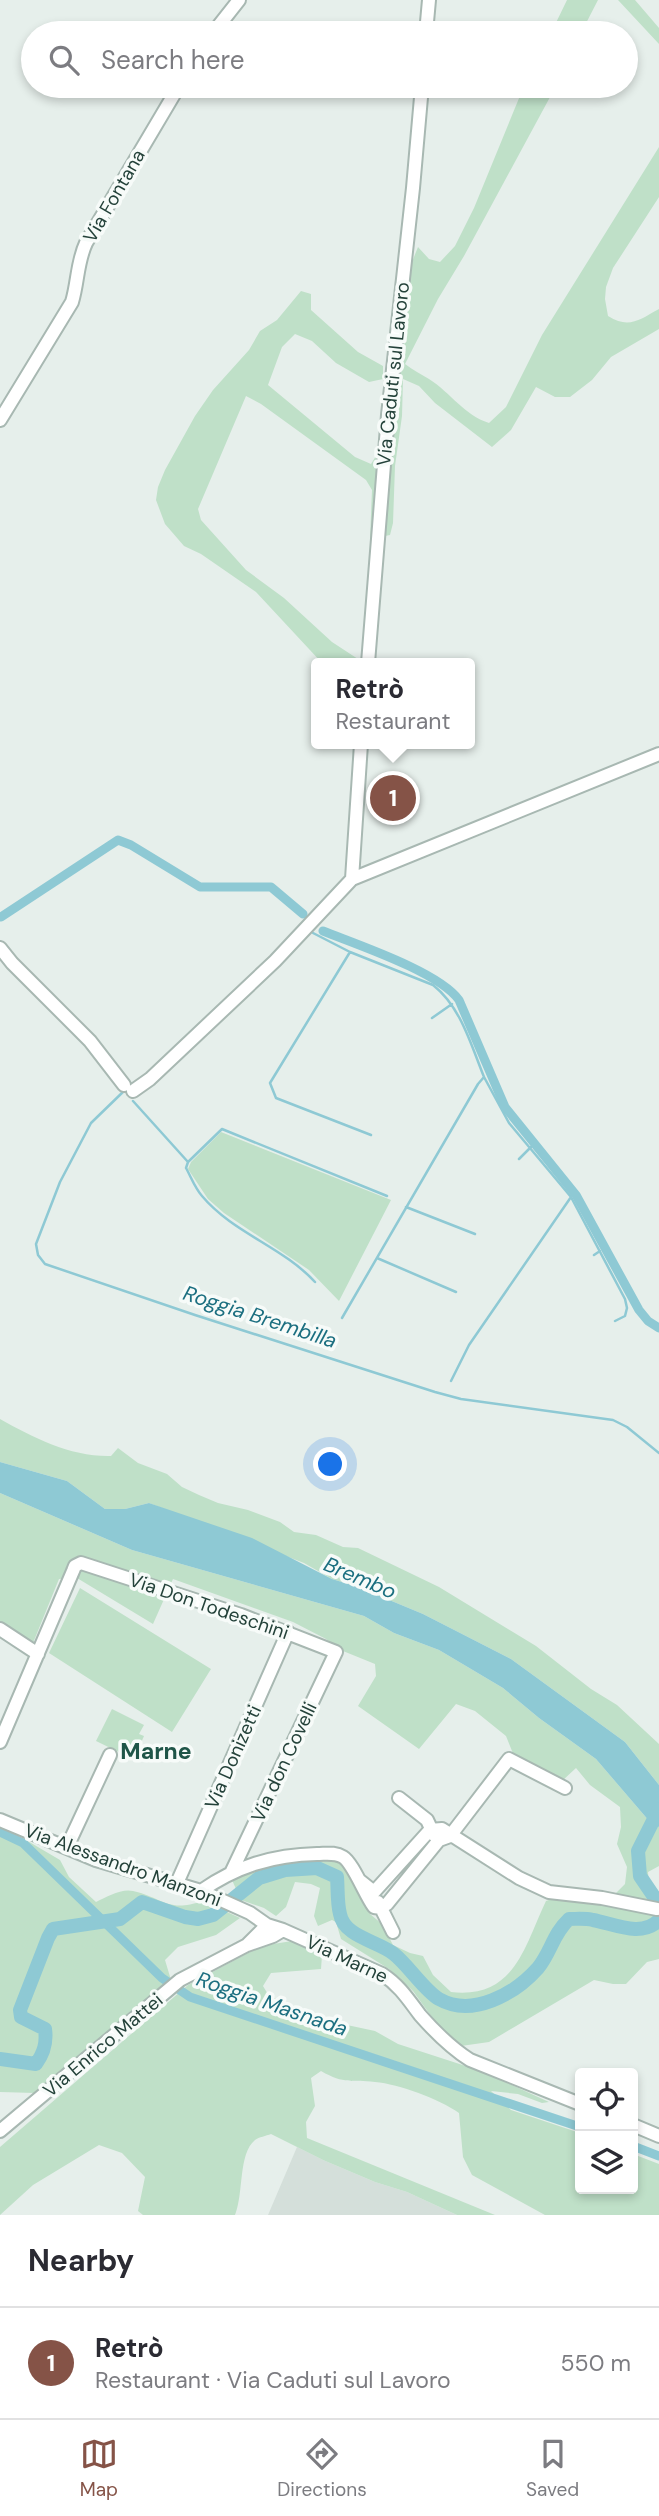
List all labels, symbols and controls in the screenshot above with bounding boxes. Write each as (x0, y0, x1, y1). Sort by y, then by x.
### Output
search box (21, 21, 638, 98)
icon: search (45, 41, 83, 79)
text: Search here (101, 43, 244, 77)
street label: Via Fontana (77, 145, 151, 247)
street label: Via Caduti sul Lavoro (371, 281, 415, 467)
popup (311, 658, 475, 749)
text: Retrò (335, 672, 404, 706)
text: Restaurant (335, 706, 451, 736)
pin: 1 (370, 772, 416, 824)
water label: Roggia Brembilla (180, 1279, 340, 1355)
your location (313, 1447, 347, 1481)
water label: Brembo (319, 1550, 401, 1606)
street label: Via Don Todeschini (126, 1567, 292, 1645)
street label: Via don Covelli (245, 1698, 323, 1826)
street label: Via Donizetti (199, 1701, 267, 1813)
district label: Marne (120, 1736, 192, 1766)
street label: Via Alessandro Manzoni (21, 1818, 225, 1912)
street label: Via Marne (302, 1929, 392, 1989)
water label: Roggia Masnada (193, 1965, 351, 2043)
street label: Via Enrico Mattei (38, 1987, 168, 2103)
map controls (575, 2068, 638, 2194)
button: locate (575, 2068, 638, 2131)
button: layers (575, 2131, 638, 2194)
text: Nearby (28, 2241, 134, 2280)
text: Retrò (95, 2331, 164, 2365)
text: 1 (47, 2348, 55, 2378)
text: 550 m (561, 2348, 631, 2378)
text: Restaurant · Via Caduti sul Lavoro (95, 2365, 451, 2395)
tab: Map (80, 2435, 118, 2502)
tab: Directions (277, 2435, 367, 2502)
tab: Saved (526, 2435, 579, 2502)

